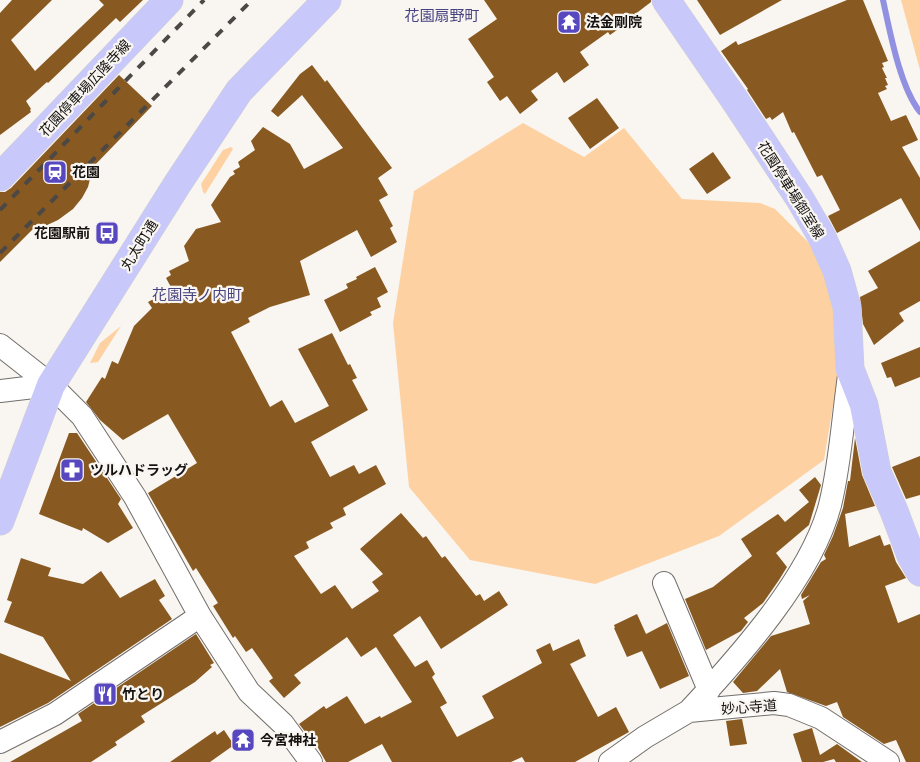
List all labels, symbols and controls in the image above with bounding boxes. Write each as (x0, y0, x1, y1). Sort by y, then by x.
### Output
district label: 花園扇野町 (404, 7, 480, 25)
temple icon: 法金剛院 (556, 9, 582, 35)
place label: 法金剛院 (586, 14, 642, 30)
street label: 花園停車場広隆寺線 (36, 36, 134, 140)
street label: 花園停車場御室線 (755, 138, 827, 242)
station icon: 花園 (42, 159, 68, 185)
place label: 花園 (72, 164, 100, 180)
street label: 丸太町通 (117, 217, 161, 273)
bus stop icon: 花園駅前 (94, 220, 120, 246)
place label: 花園駅前 (34, 225, 90, 241)
district label: 花園寺ノ内町 (152, 286, 242, 304)
pharmacy icon: ツルハドラッグ (59, 457, 85, 483)
place label: ツルハドラッグ (90, 462, 188, 478)
restaurant icon: 竹とり (92, 681, 118, 707)
place label: 竹とり (122, 686, 164, 702)
street label: 妙心寺道 (721, 697, 777, 717)
temple icon: 今宮神社 (230, 727, 256, 753)
place label: 今宮神社 (260, 732, 316, 748)

